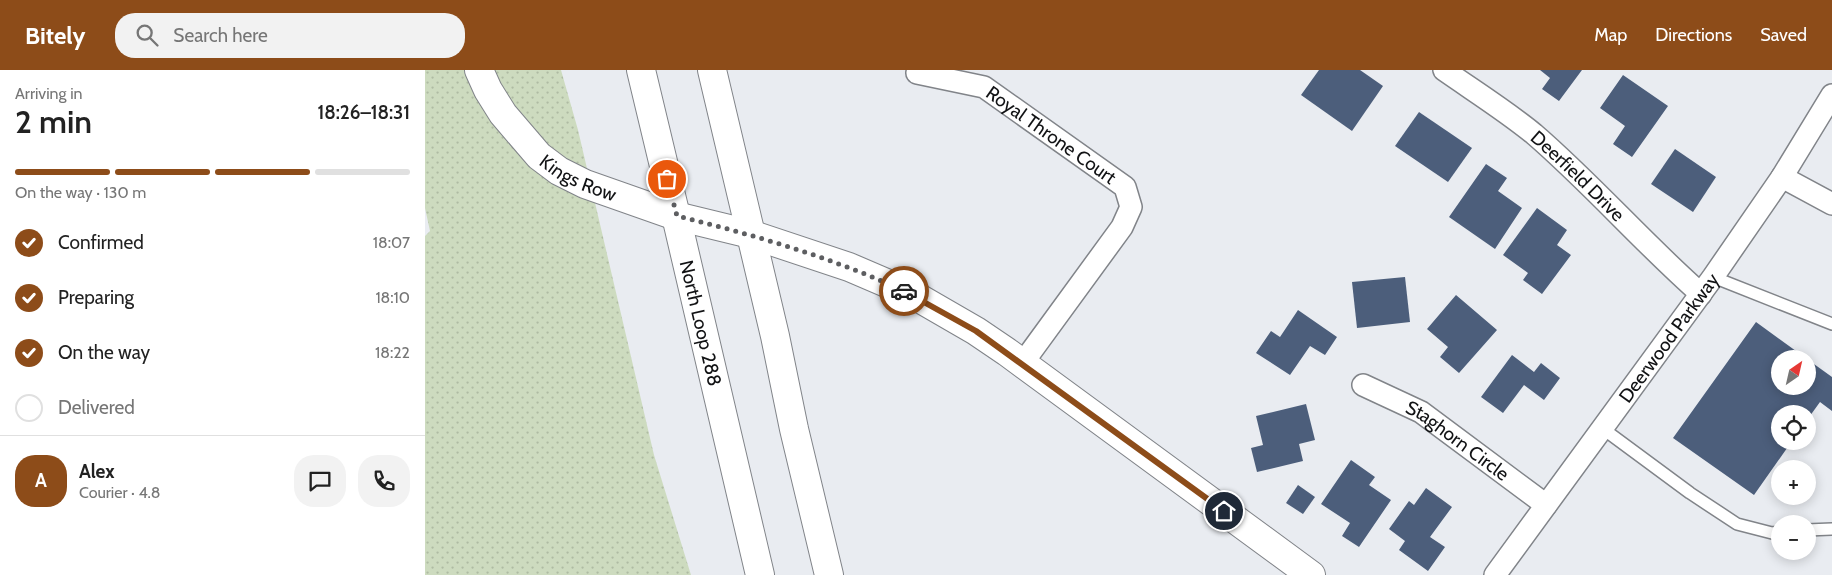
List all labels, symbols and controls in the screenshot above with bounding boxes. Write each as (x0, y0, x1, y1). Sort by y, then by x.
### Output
search box (115, 13, 465, 58)
text: Bitely (25, 21, 85, 50)
icon: search (133, 21, 161, 49)
text: Search here (173, 24, 268, 47)
text: Map (1594, 24, 1627, 46)
text: Directions (1655, 24, 1732, 46)
text: Saved (1760, 24, 1807, 46)
street label: Royal Throne Court (982, 81, 1121, 189)
text: Arriving in (15, 84, 82, 103)
text: 18:26–18:31 (317, 101, 410, 124)
text: 2 min (15, 102, 92, 141)
street label: Deerfield Drive (1526, 125, 1630, 226)
street label: Kings Row (535, 149, 620, 206)
pin (646, 158, 688, 200)
icon: bag (653, 165, 681, 193)
text: On the way · 130 m (15, 183, 146, 202)
icon: check (15, 229, 43, 257)
text: Confirmed (58, 231, 144, 254)
text: 18:07 (373, 233, 410, 252)
street label: North Loop 288 (675, 258, 727, 388)
courier (879, 266, 929, 316)
street label: Deerwood Parkway (1614, 268, 1724, 407)
icon: car (890, 277, 918, 305)
icon: check (15, 284, 43, 312)
text: Preparing (58, 286, 134, 309)
text: 18:10 (375, 288, 410, 307)
icon: check (15, 339, 43, 367)
text: On the way (58, 341, 150, 364)
text: 18:22 (375, 343, 410, 362)
north arrow (1771, 350, 1816, 395)
map controls (1771, 350, 1816, 560)
street label: Staghorn Circle (1402, 395, 1514, 485)
text: Delivered (58, 396, 135, 419)
button: locate (1771, 405, 1816, 450)
button: chat (294, 455, 346, 507)
button: phone (358, 455, 410, 507)
text: Alex (79, 460, 115, 483)
button: + (1771, 460, 1816, 505)
text: A (35, 469, 47, 492)
text: Courier · 4.8 (79, 483, 161, 502)
pin (1203, 490, 1245, 532)
icon: home (1210, 497, 1238, 525)
button: − (1771, 515, 1816, 560)

